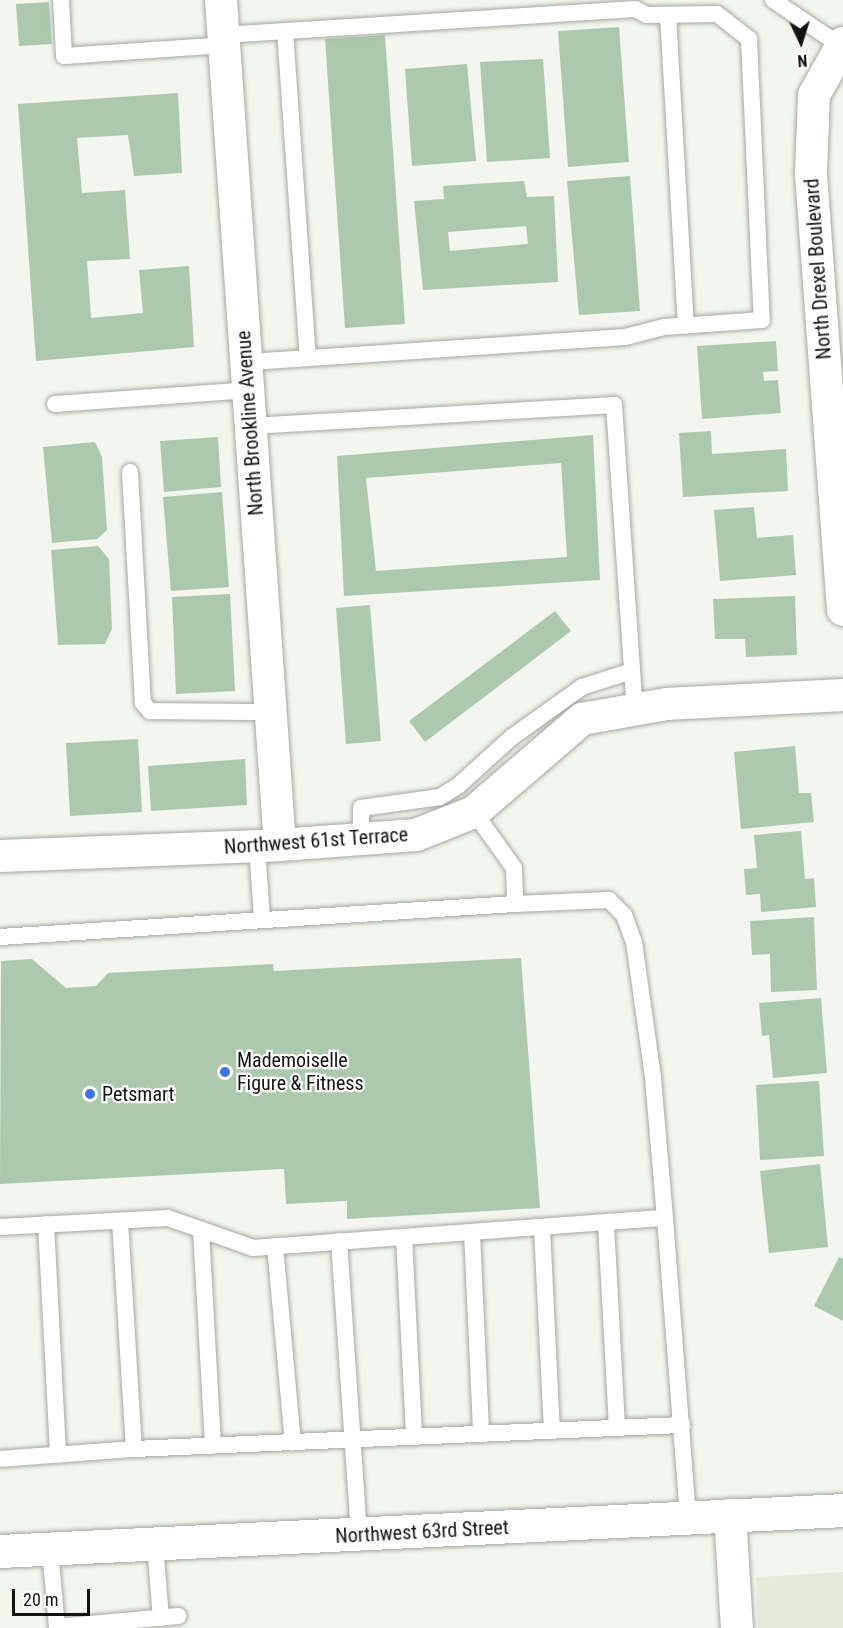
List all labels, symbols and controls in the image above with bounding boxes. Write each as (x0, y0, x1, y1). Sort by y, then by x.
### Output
north arrow (771, 12, 831, 72)
text: N (797, 51, 808, 70)
street label: North Drexel Boulevard (800, 178, 836, 360)
street label: North Brookline Avenue (232, 330, 268, 516)
street label: Northwest 61st Terrace (223, 823, 409, 859)
place label: Mademoiselle Figure & Fitness (237, 1048, 364, 1095)
marker: Mademoiselle Figure & Fitness (218, 1065, 232, 1079)
place label: Petsmart (102, 1082, 175, 1106)
marker: Petsmart (83, 1087, 97, 1101)
street label: Northwest 63rd Street (335, 1515, 509, 1549)
scale bar (15, 1577, 93, 1615)
text: 20 m (23, 1589, 58, 1610)

